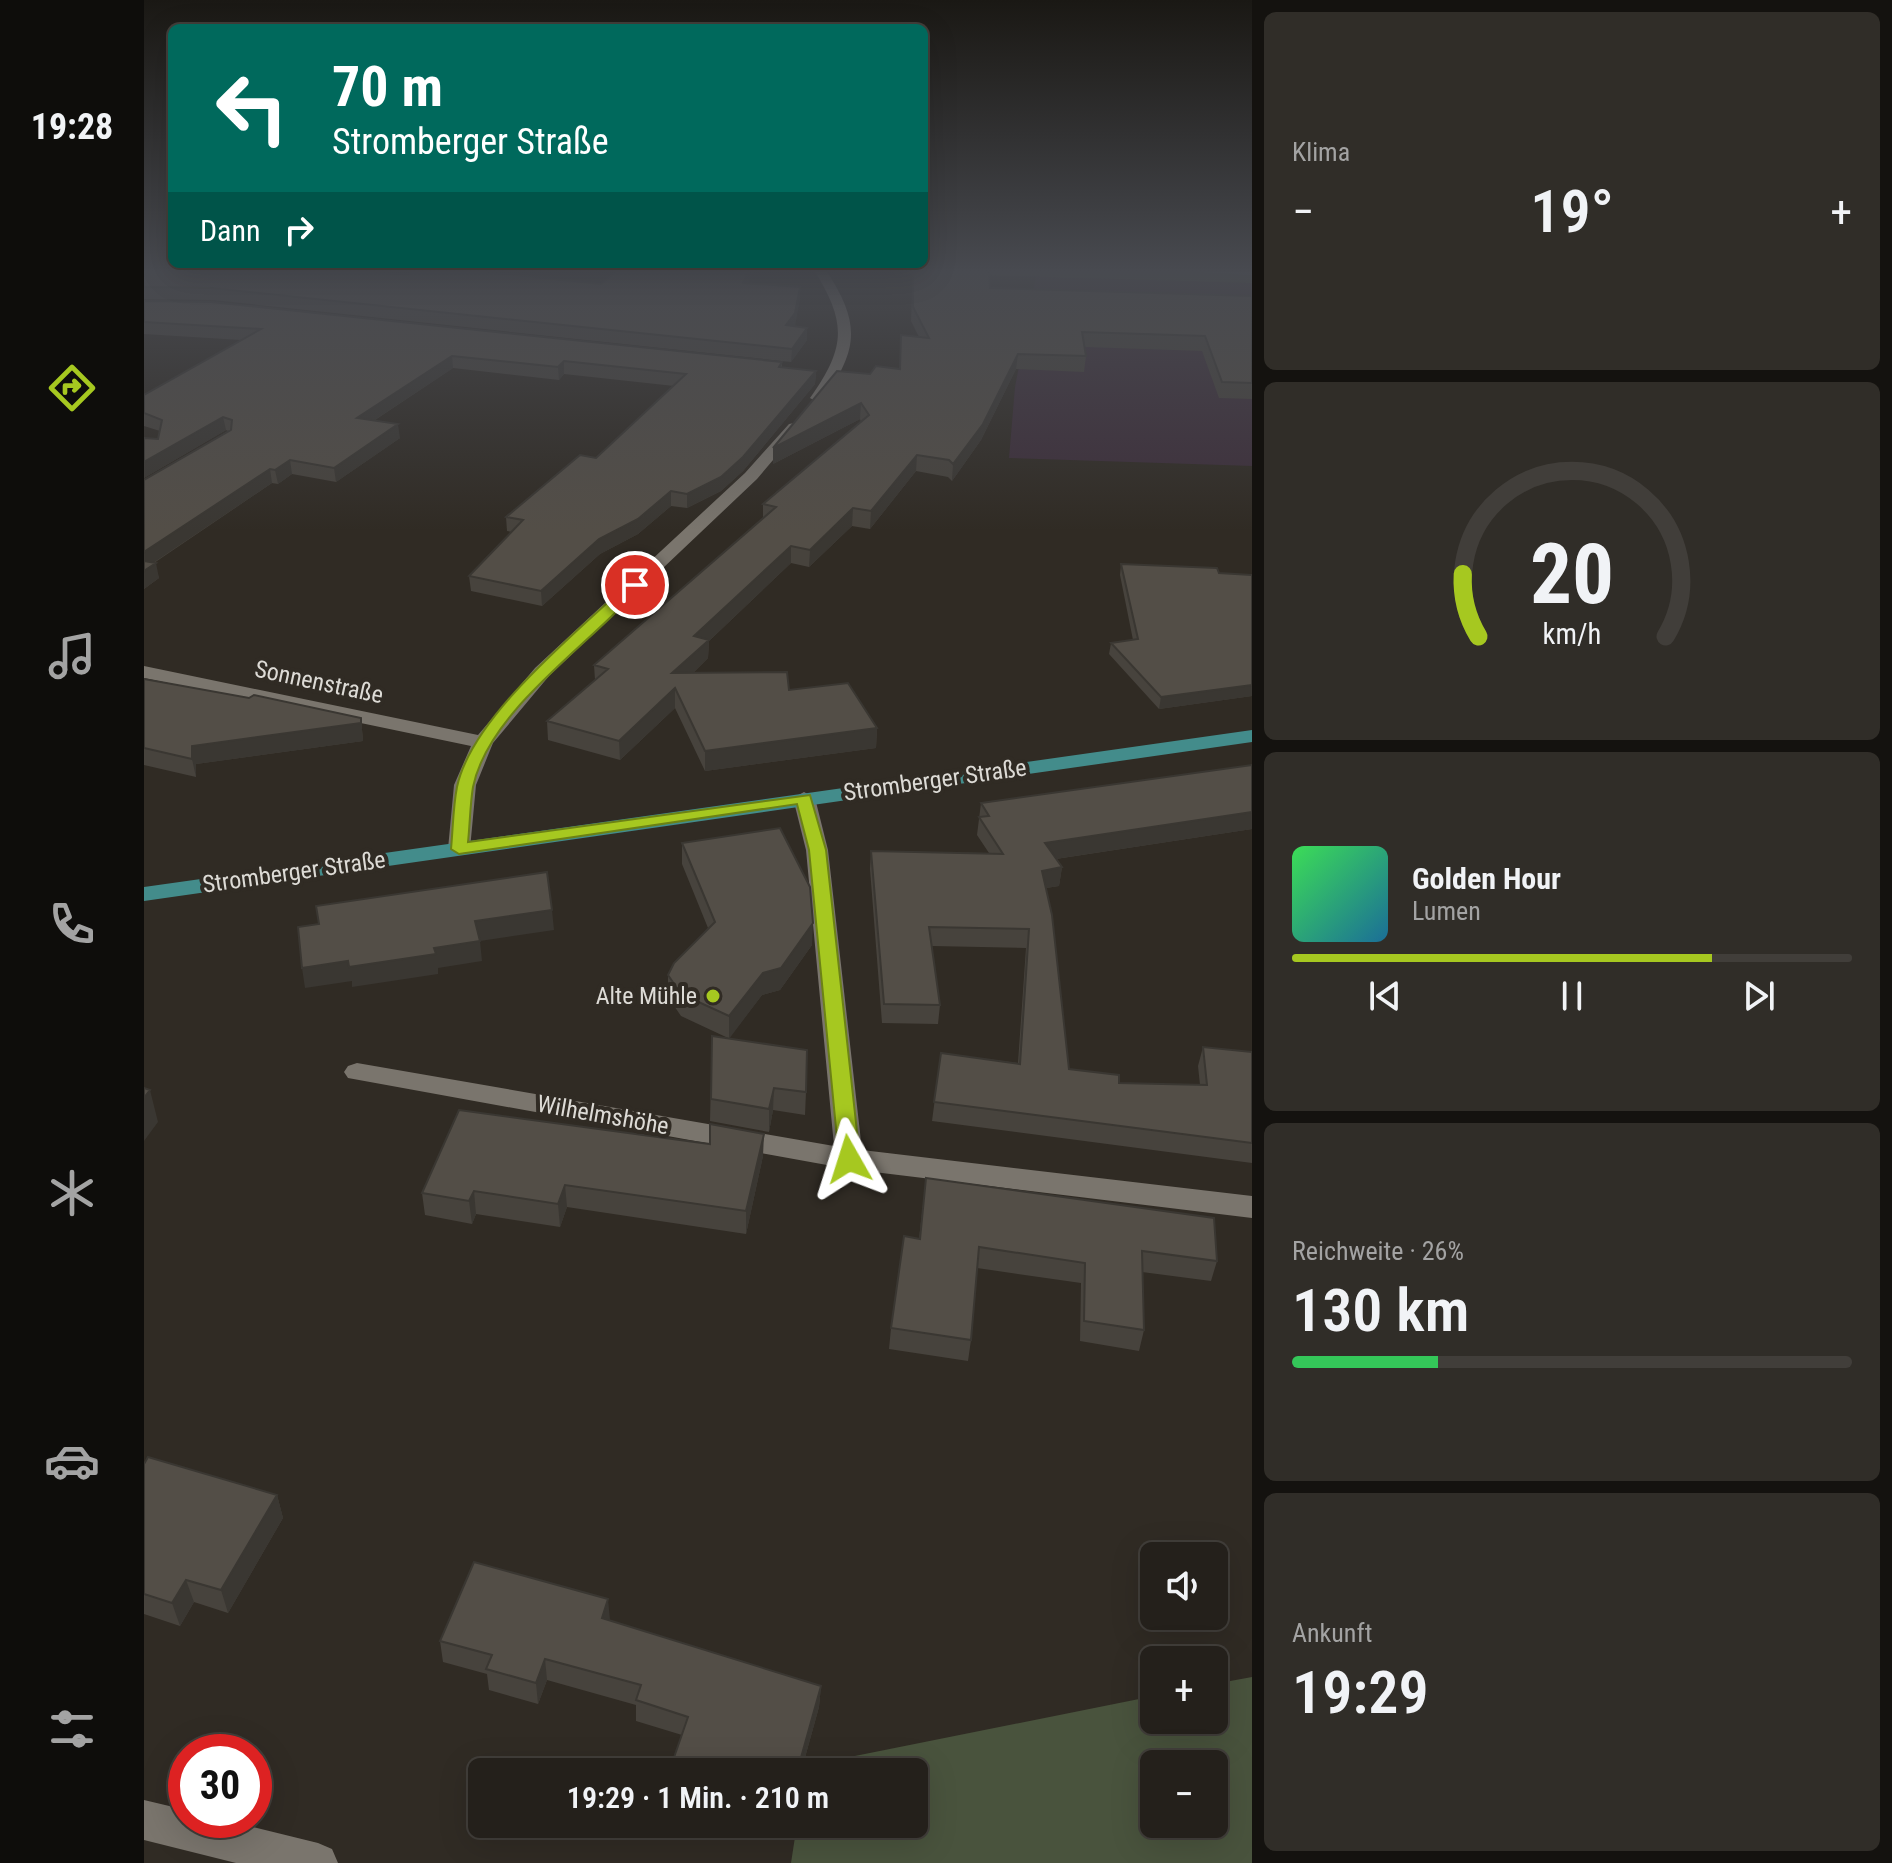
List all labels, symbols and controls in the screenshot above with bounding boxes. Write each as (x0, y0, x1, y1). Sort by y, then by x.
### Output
text: 70 m (332, 54, 443, 120)
icon: left (200, 56, 304, 160)
text: 19:28 (31, 106, 113, 148)
text: Stromberger Straße (332, 121, 609, 163)
text: Klima (1292, 137, 1350, 167)
text: 19° (1530, 176, 1614, 247)
text: − (1292, 186, 1314, 238)
text: + (1830, 186, 1852, 238)
icon: right (277, 208, 321, 252)
text: Dann (200, 213, 261, 248)
icon: directions (44, 360, 100, 416)
text: 20 (1530, 526, 1614, 623)
pin (601, 551, 669, 619)
icon: arrive (613, 563, 657, 607)
text: km/h (1543, 617, 1601, 651)
icon: music (44, 628, 100, 684)
street label: Sonnenstraße (252, 655, 386, 709)
street label: Stromberger Straße (842, 753, 1028, 807)
street label: Stromberger Straße (201, 845, 387, 899)
text: Golden Hour (1412, 861, 1561, 896)
icon: phone (44, 896, 100, 952)
text: Lumen (1412, 896, 1481, 926)
icon: previous (1363, 974, 1407, 1018)
icon: pause (1550, 974, 1594, 1018)
icon: next (1737, 974, 1781, 1018)
place label: Alte Mühle (596, 982, 697, 1010)
marker: Alte Mühle (704, 987, 722, 1005)
street label: Wilhelmshöhe (535, 1090, 671, 1140)
position arrow (807, 1117, 891, 1201)
icon: climate (44, 1165, 100, 1221)
text: Reichweite · 26% (1292, 1236, 1464, 1266)
text: 130 km (1292, 1275, 1469, 1346)
icon: car (44, 1433, 100, 1489)
map controls (1140, 1542, 1228, 1838)
button: sound (1140, 1542, 1228, 1630)
text: Ankunft (1292, 1618, 1372, 1648)
button: + (1140, 1646, 1228, 1734)
text: 19:29 (1292, 1657, 1429, 1728)
icon: filters (44, 1701, 100, 1757)
speed limit sign: 30 (168, 1734, 272, 1838)
button: − (1140, 1750, 1228, 1838)
text: 19:29 · 1 Min. · 210 m (567, 1780, 829, 1815)

